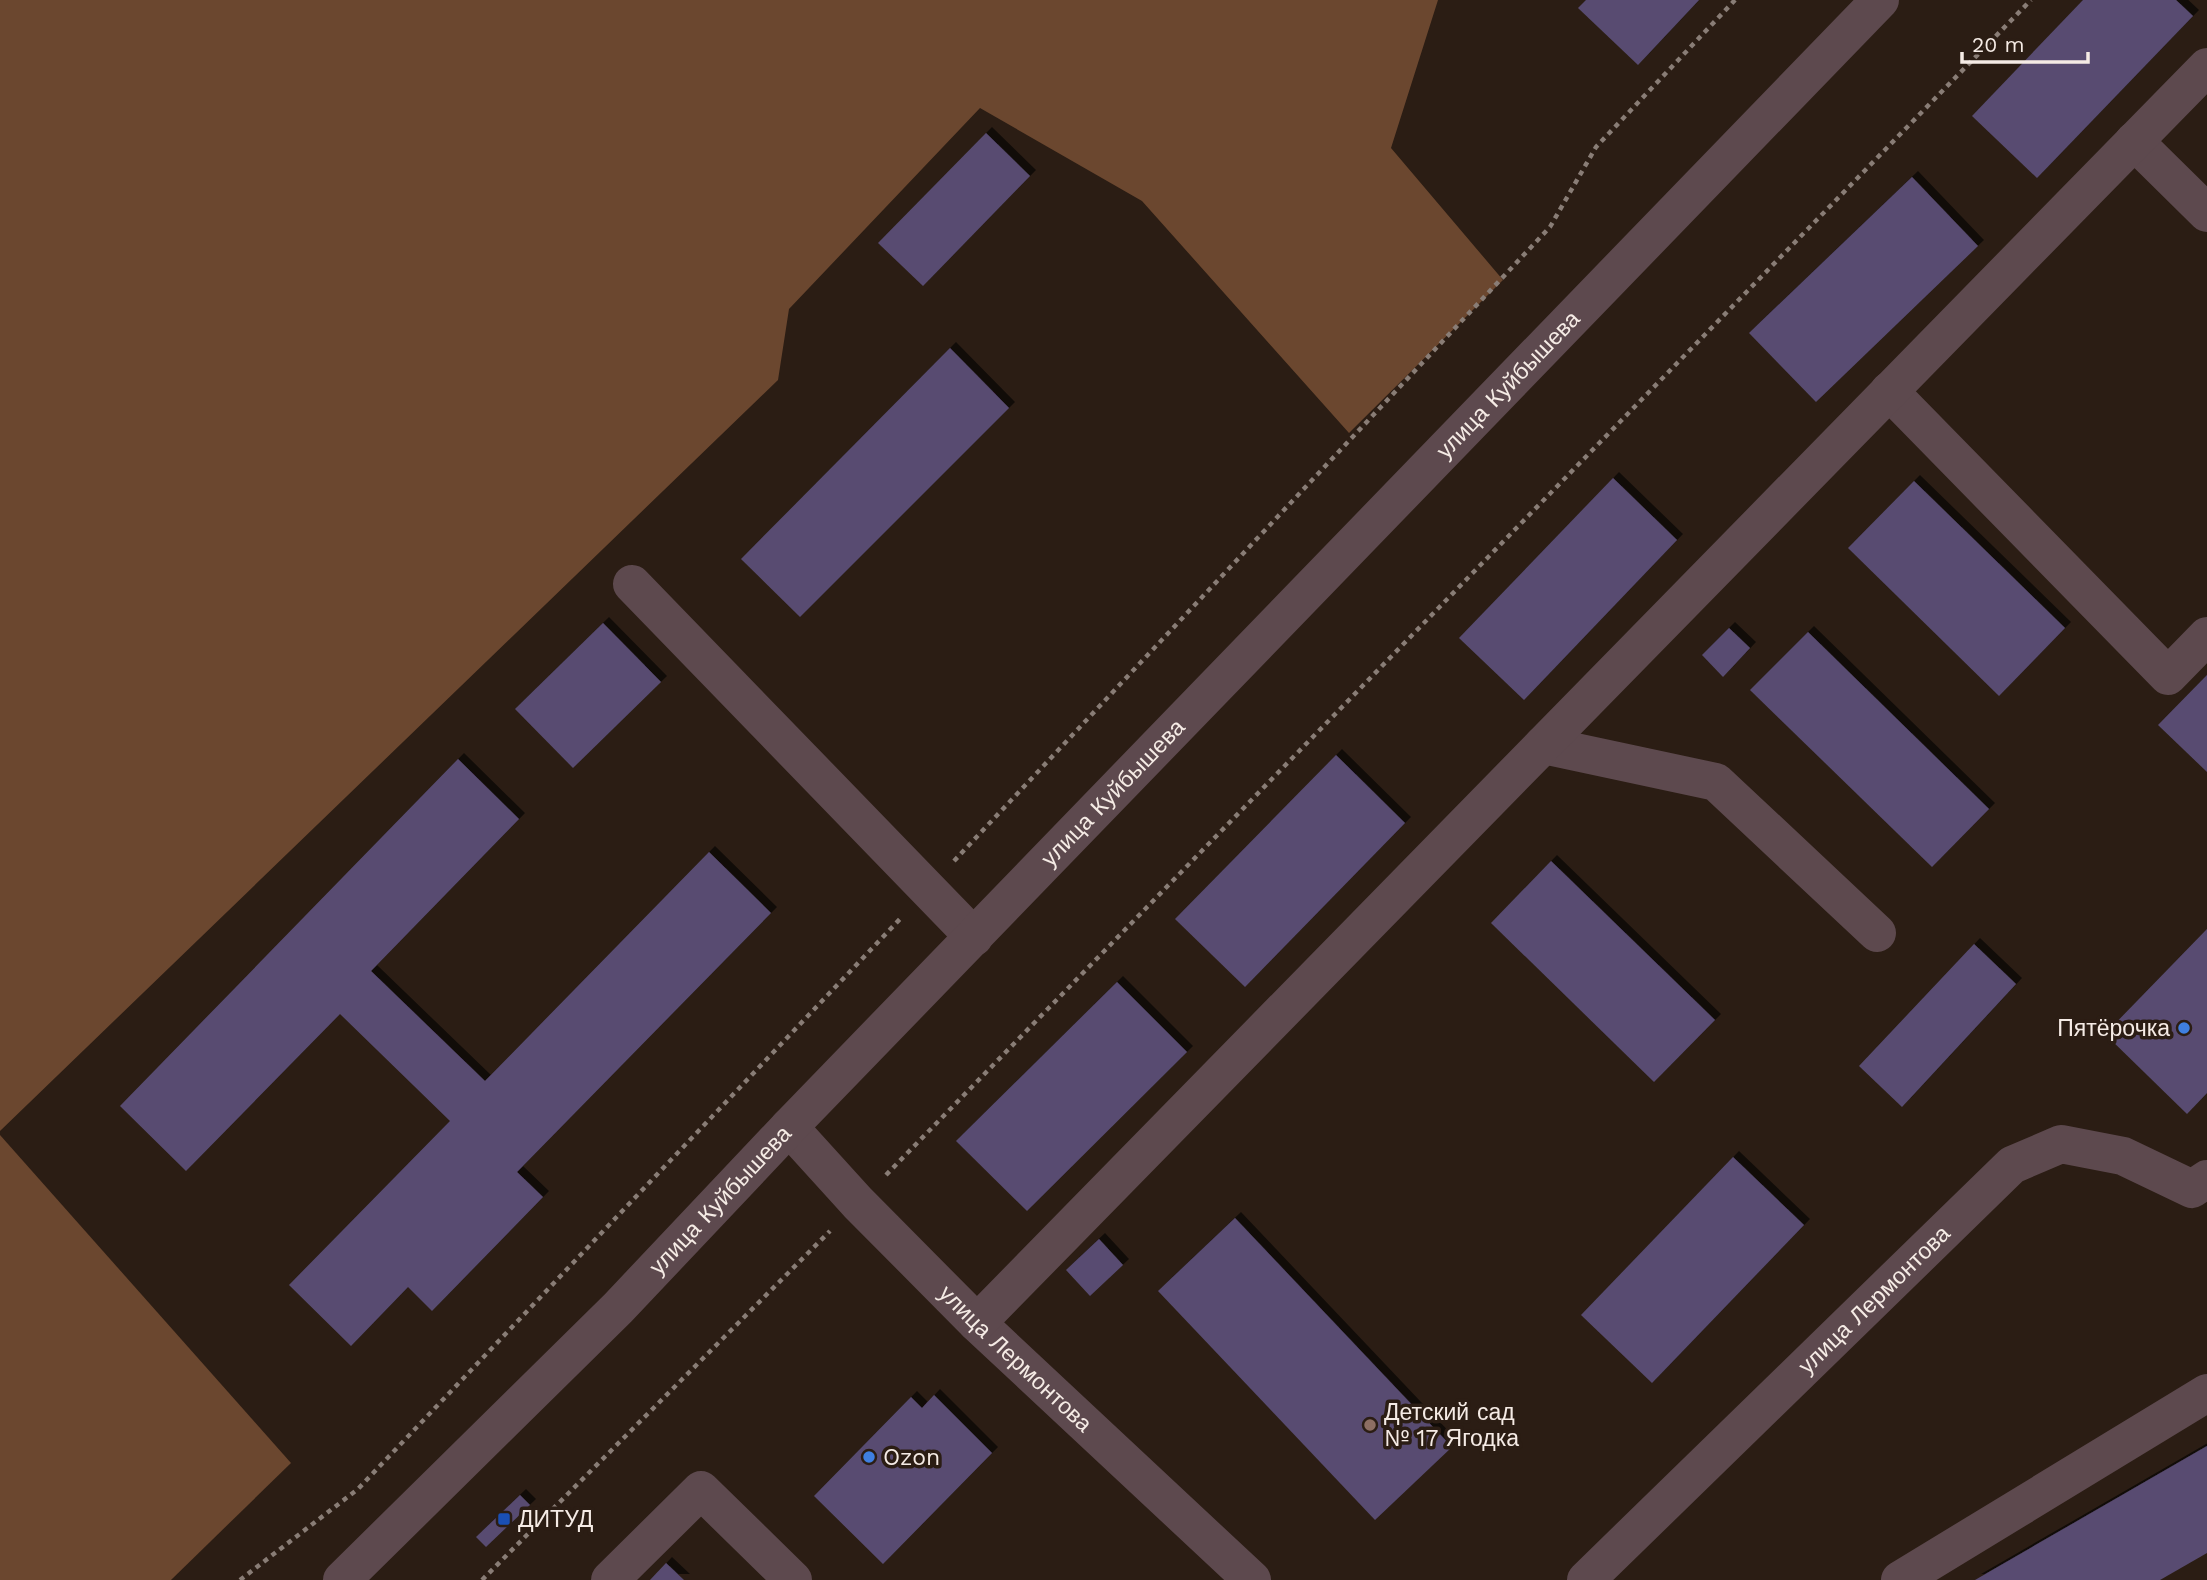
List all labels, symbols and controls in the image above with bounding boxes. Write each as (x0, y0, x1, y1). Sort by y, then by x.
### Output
scale bar (1962, 21, 2088, 65)
text: 20 m (1972, 32, 2024, 57)
street label: улица Куйбышева (1431, 305, 1586, 464)
street label: улица Куйбышева (1036, 713, 1191, 872)
place label: Пятёрочка (2057, 1015, 2170, 1042)
marker: Пятёрочка (2176, 1020, 2192, 1036)
street label: улица Куйбышева (644, 1120, 797, 1280)
street label: улица Лермонтова (1793, 1220, 1956, 1380)
street label: улица Лермонтова (933, 1280, 1098, 1438)
place label: Детский сад № 17 Ягодка (1384, 1399, 1519, 1452)
marker: Детский сад № 17 Ягодка (1362, 1417, 1378, 1433)
place label: Ozon (883, 1444, 940, 1471)
marker: Ozon (861, 1449, 877, 1465)
place label: ДИТУД (518, 1506, 594, 1533)
marker: ДИТУД (496, 1511, 512, 1527)

